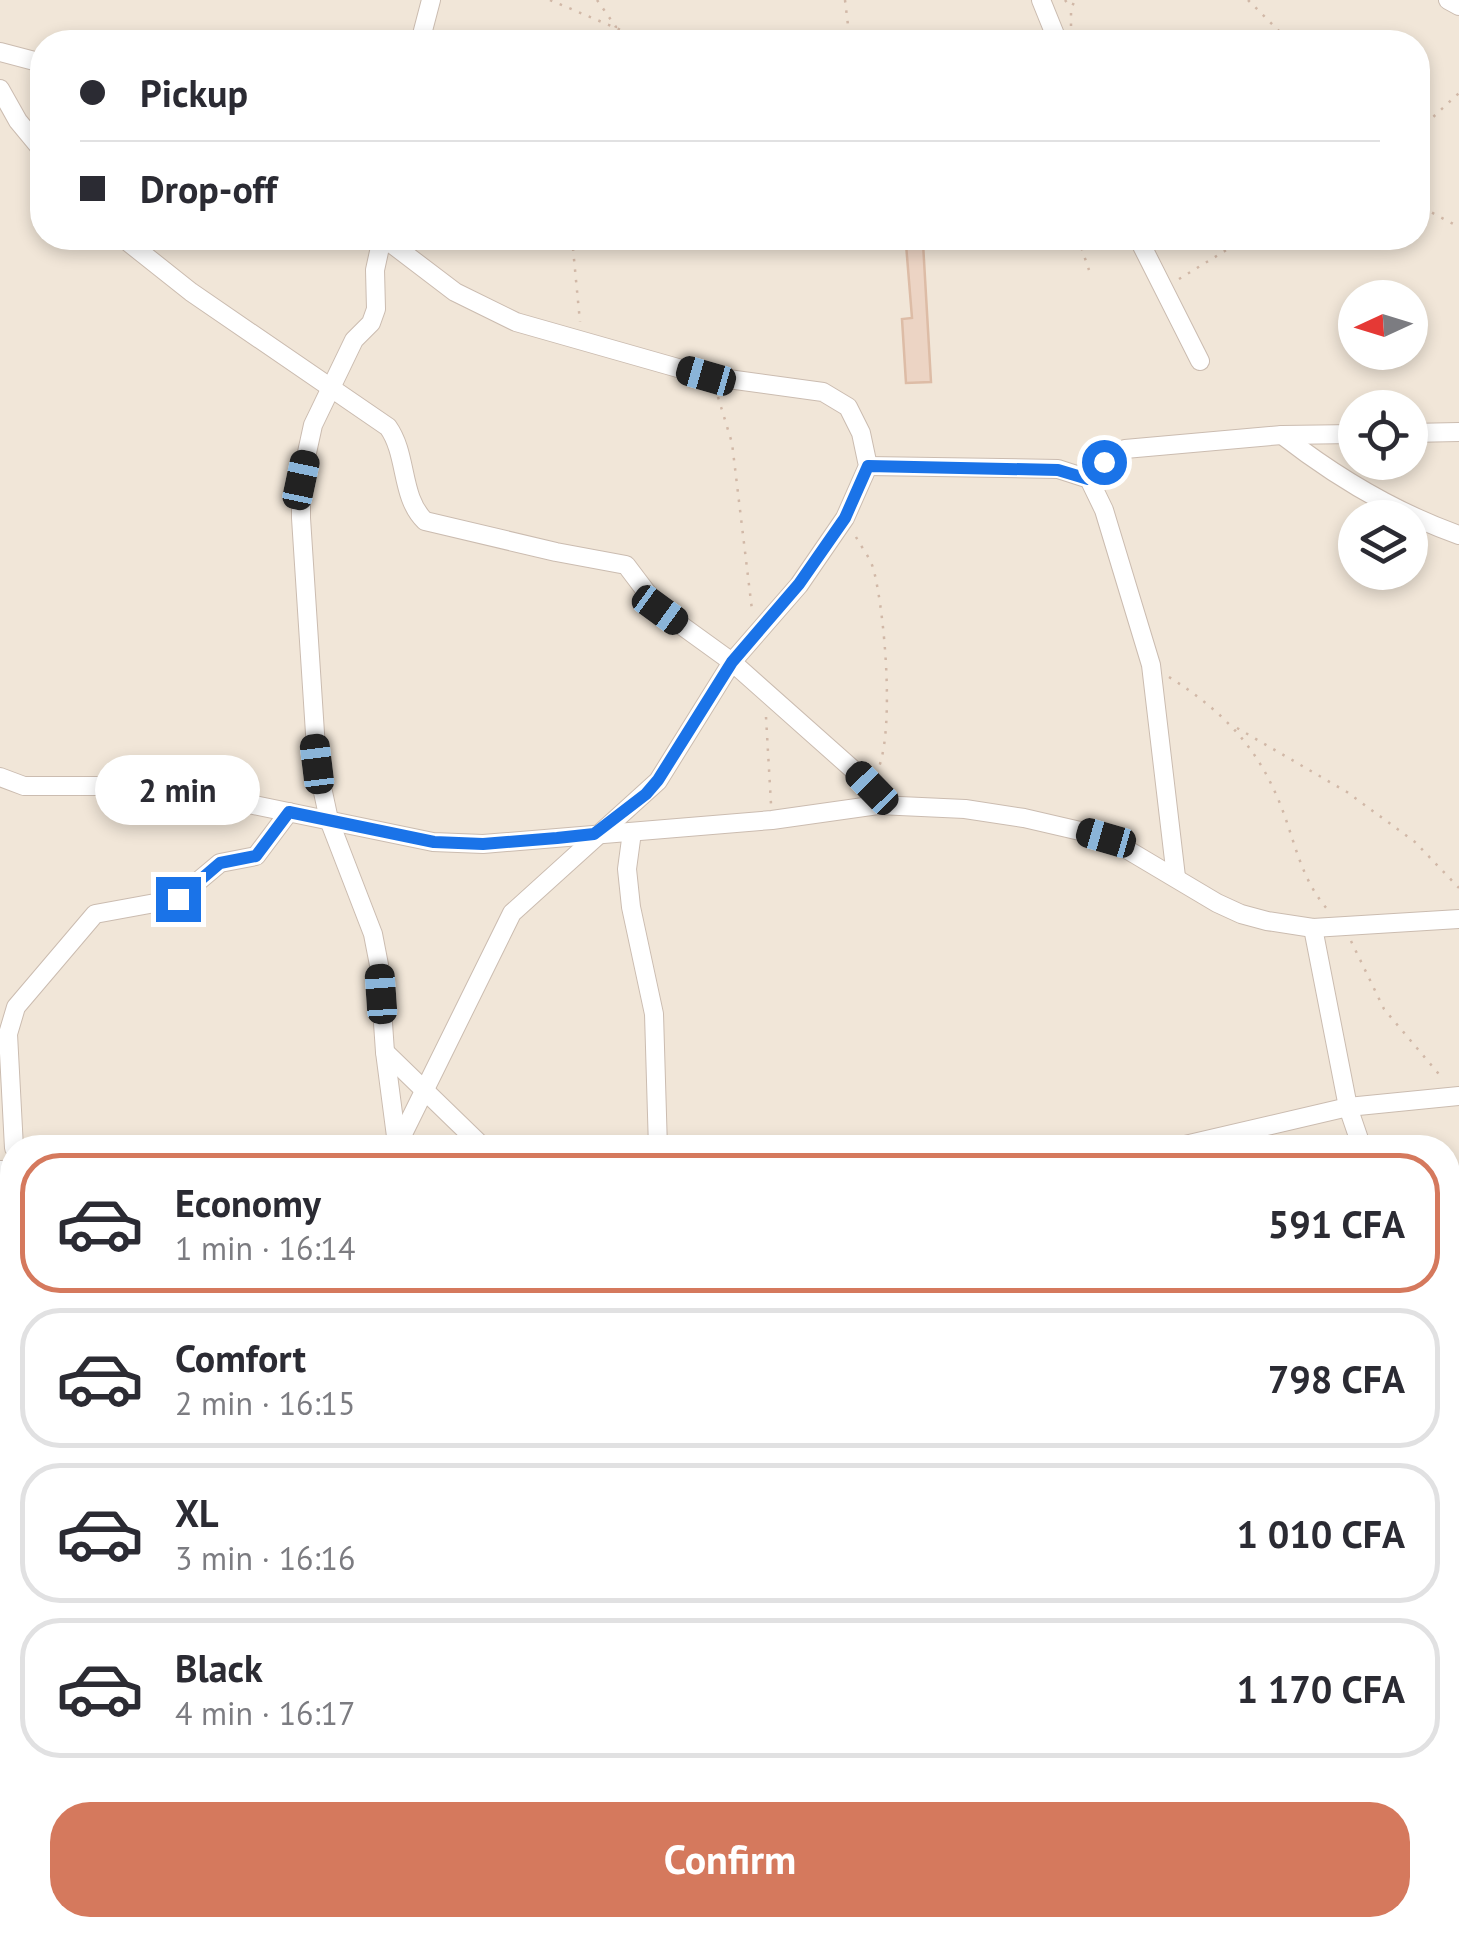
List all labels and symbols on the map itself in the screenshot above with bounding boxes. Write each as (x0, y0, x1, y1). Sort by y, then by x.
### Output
north arrow (1338, 280, 1428, 370)
car (673, 353, 739, 399)
route start (1082, 440, 1127, 485)
car (280, 448, 322, 512)
car (627, 580, 693, 640)
car (298, 732, 336, 796)
callout: 2 min (96, 754, 260, 824)
car (840, 756, 904, 820)
car (1073, 815, 1139, 861)
route end (156, 877, 201, 922)
car (364, 963, 398, 1025)

